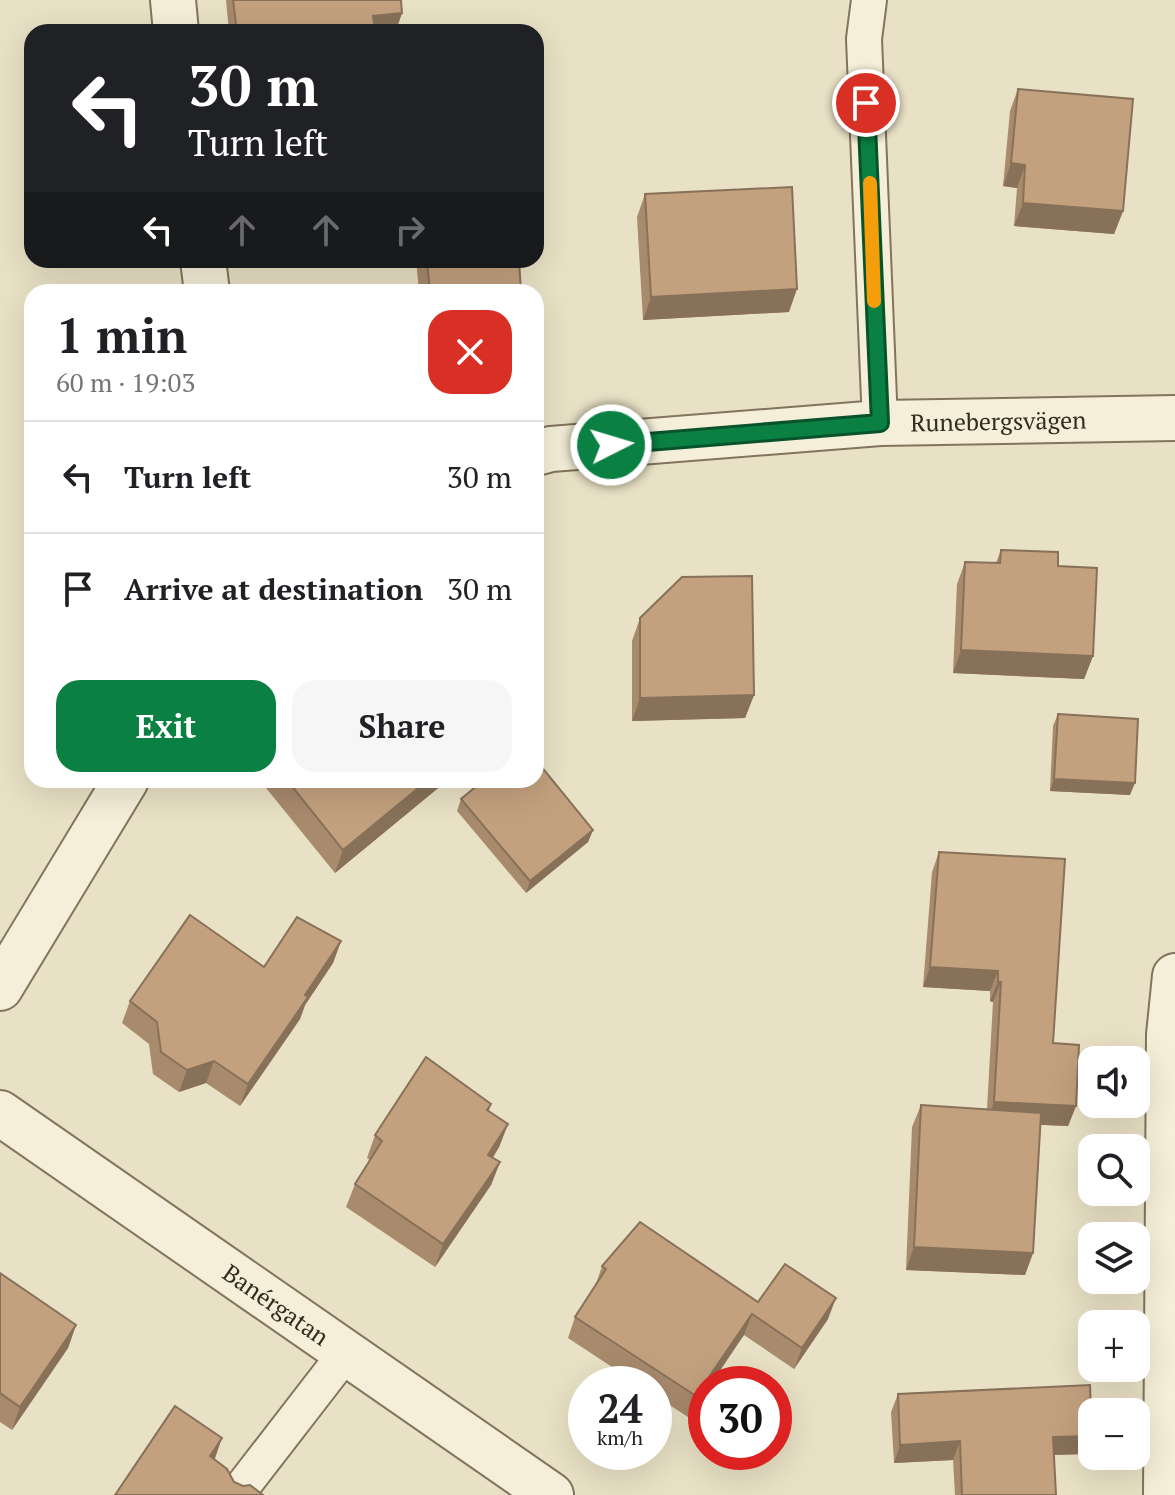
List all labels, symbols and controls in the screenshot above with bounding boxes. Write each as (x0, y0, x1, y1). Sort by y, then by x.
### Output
text: 30 m (188, 48, 318, 122)
icon: left (56, 56, 160, 160)
pin (832, 69, 900, 137)
icon: arrive (844, 81, 888, 125)
text: Turn left (188, 119, 328, 166)
icon: left (136, 208, 180, 252)
icon: ahead (220, 208, 264, 252)
icon: ahead (304, 208, 348, 252)
icon: right (388, 208, 432, 252)
text: 1 min (56, 303, 187, 367)
button: close (428, 310, 512, 394)
text: 60 m · 19:03 (56, 365, 195, 399)
position arrow (569, 403, 653, 487)
street label: Runebergsvägen (910, 404, 1087, 438)
icon: left (56, 455, 100, 499)
text: Turn left (124, 457, 251, 497)
text: 30 m (447, 457, 512, 497)
icon: arrive (56, 567, 100, 611)
text: Arrive at destination (124, 569, 423, 609)
text: 30 m (447, 569, 512, 609)
button: Exit (56, 680, 276, 772)
button: Share (292, 680, 512, 772)
map controls (1078, 1046, 1150, 1470)
button: sound (1078, 1046, 1150, 1118)
button: search (1078, 1134, 1150, 1206)
button: layers (1078, 1222, 1150, 1294)
street label: Banérgatan (217, 1256, 336, 1352)
button: + (1078, 1310, 1150, 1382)
speed limit sign: 30 (688, 1366, 792, 1470)
text: 24 (597, 1381, 643, 1434)
button: − (1078, 1398, 1150, 1470)
text: km/h (597, 1424, 643, 1451)

